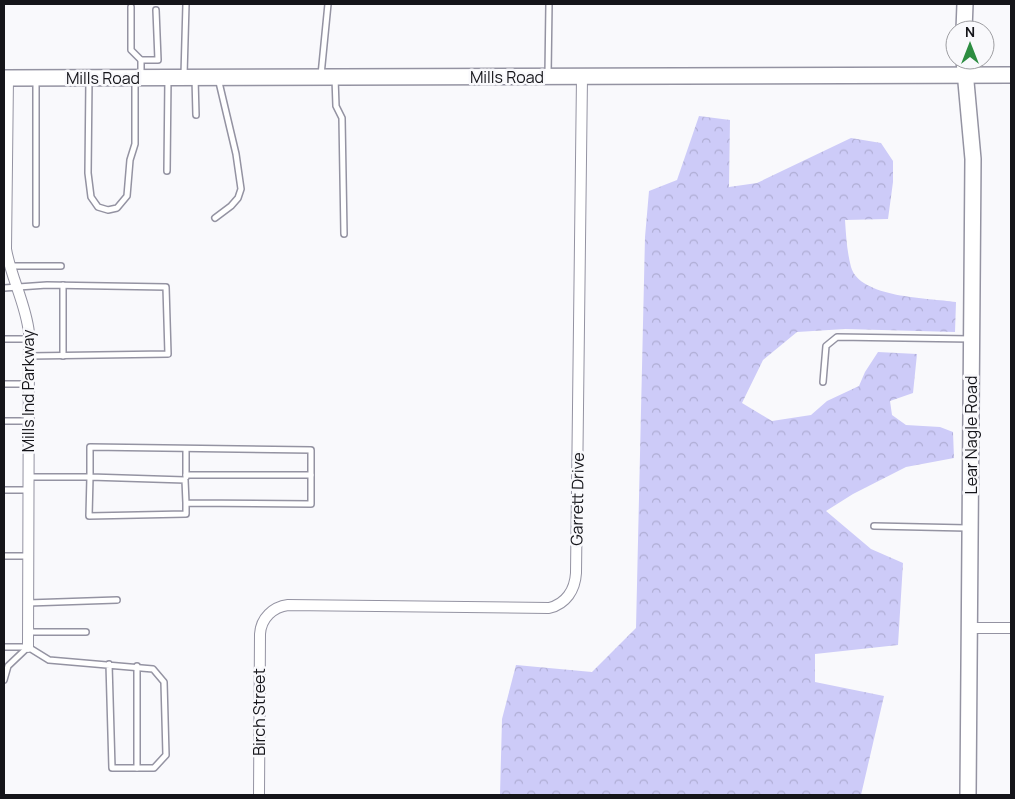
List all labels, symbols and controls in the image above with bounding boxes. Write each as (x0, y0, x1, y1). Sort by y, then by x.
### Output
north arrow (945, 20, 995, 70)
text: N (965, 22, 975, 41)
street label: Mills Road (470, 66, 544, 88)
street label: Mills Road (66, 67, 140, 89)
street label: Mills Ind Parkway (17, 329, 39, 452)
street label: Lear Nagle Road (960, 376, 982, 494)
street label: Garrett Drive (565, 452, 589, 546)
street label: Birch Street (248, 668, 270, 756)

